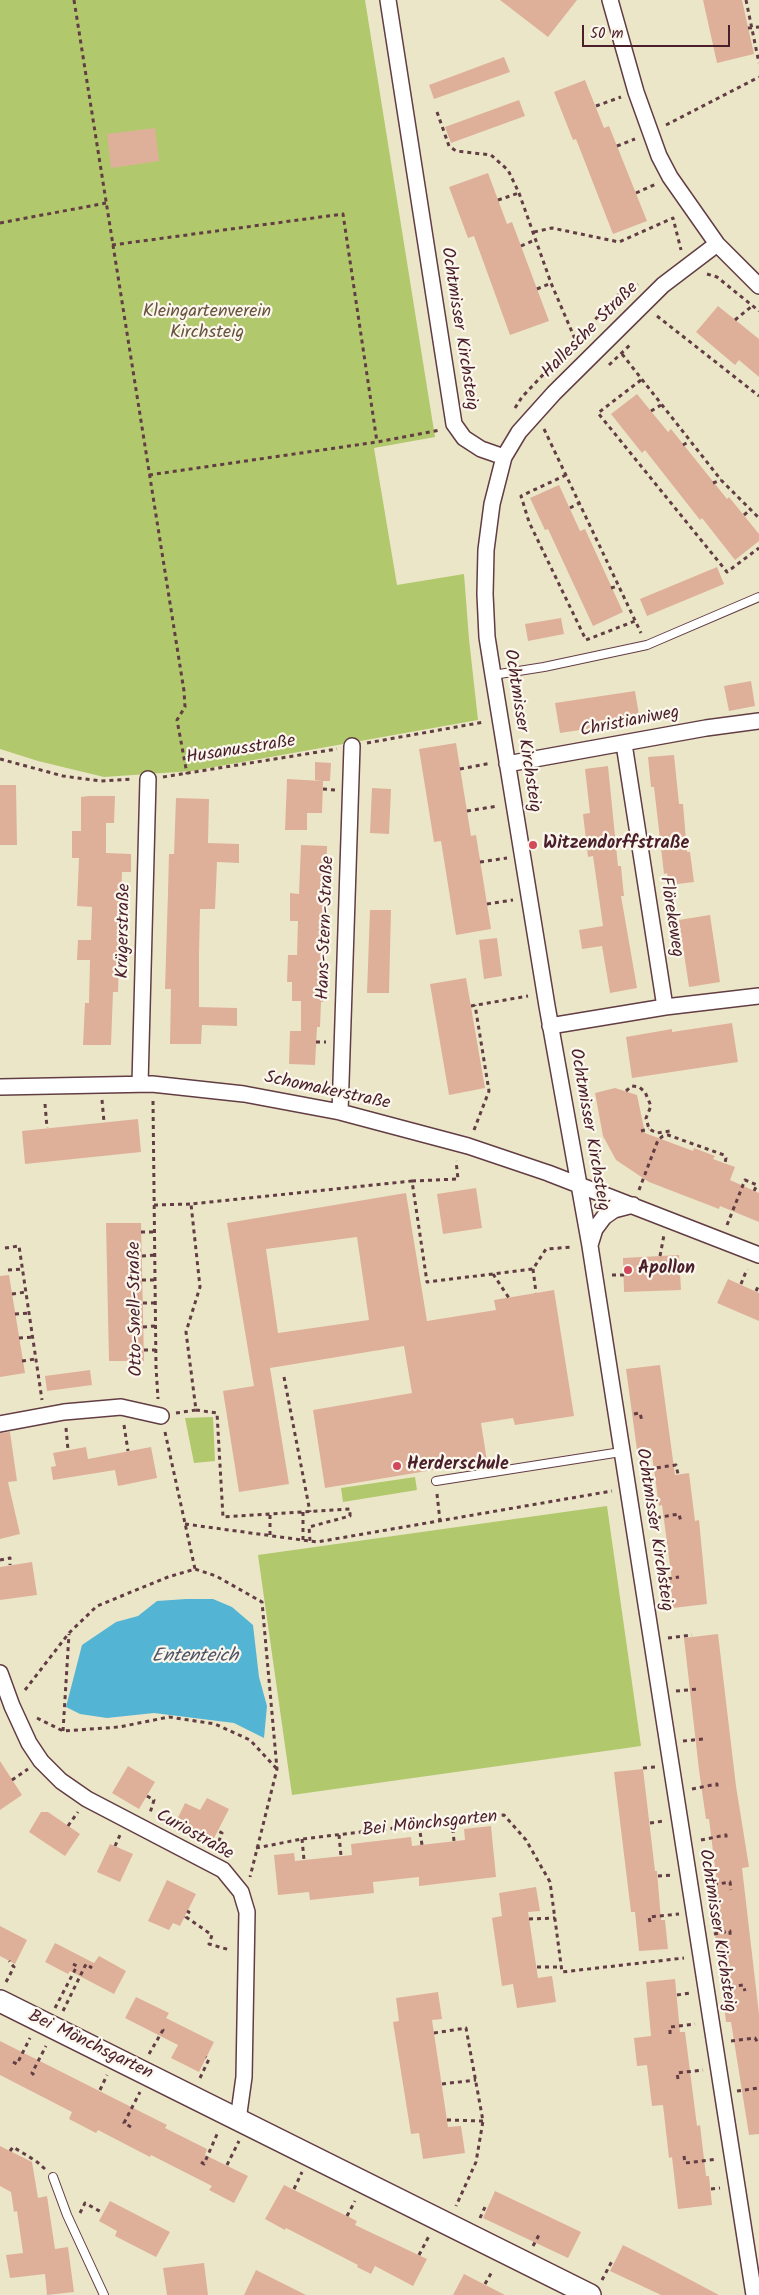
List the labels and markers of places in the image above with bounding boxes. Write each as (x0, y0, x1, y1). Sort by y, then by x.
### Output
place label: Witzendorffstraße (543, 834, 689, 856)
marker: Witzendorffstraße (527, 839, 539, 851)
place label: Apollon (638, 1259, 695, 1281)
marker: Apollon (622, 1264, 634, 1276)
place label: Herderschule (407, 1455, 509, 1477)
marker: Herderschule (391, 1460, 403, 1472)

